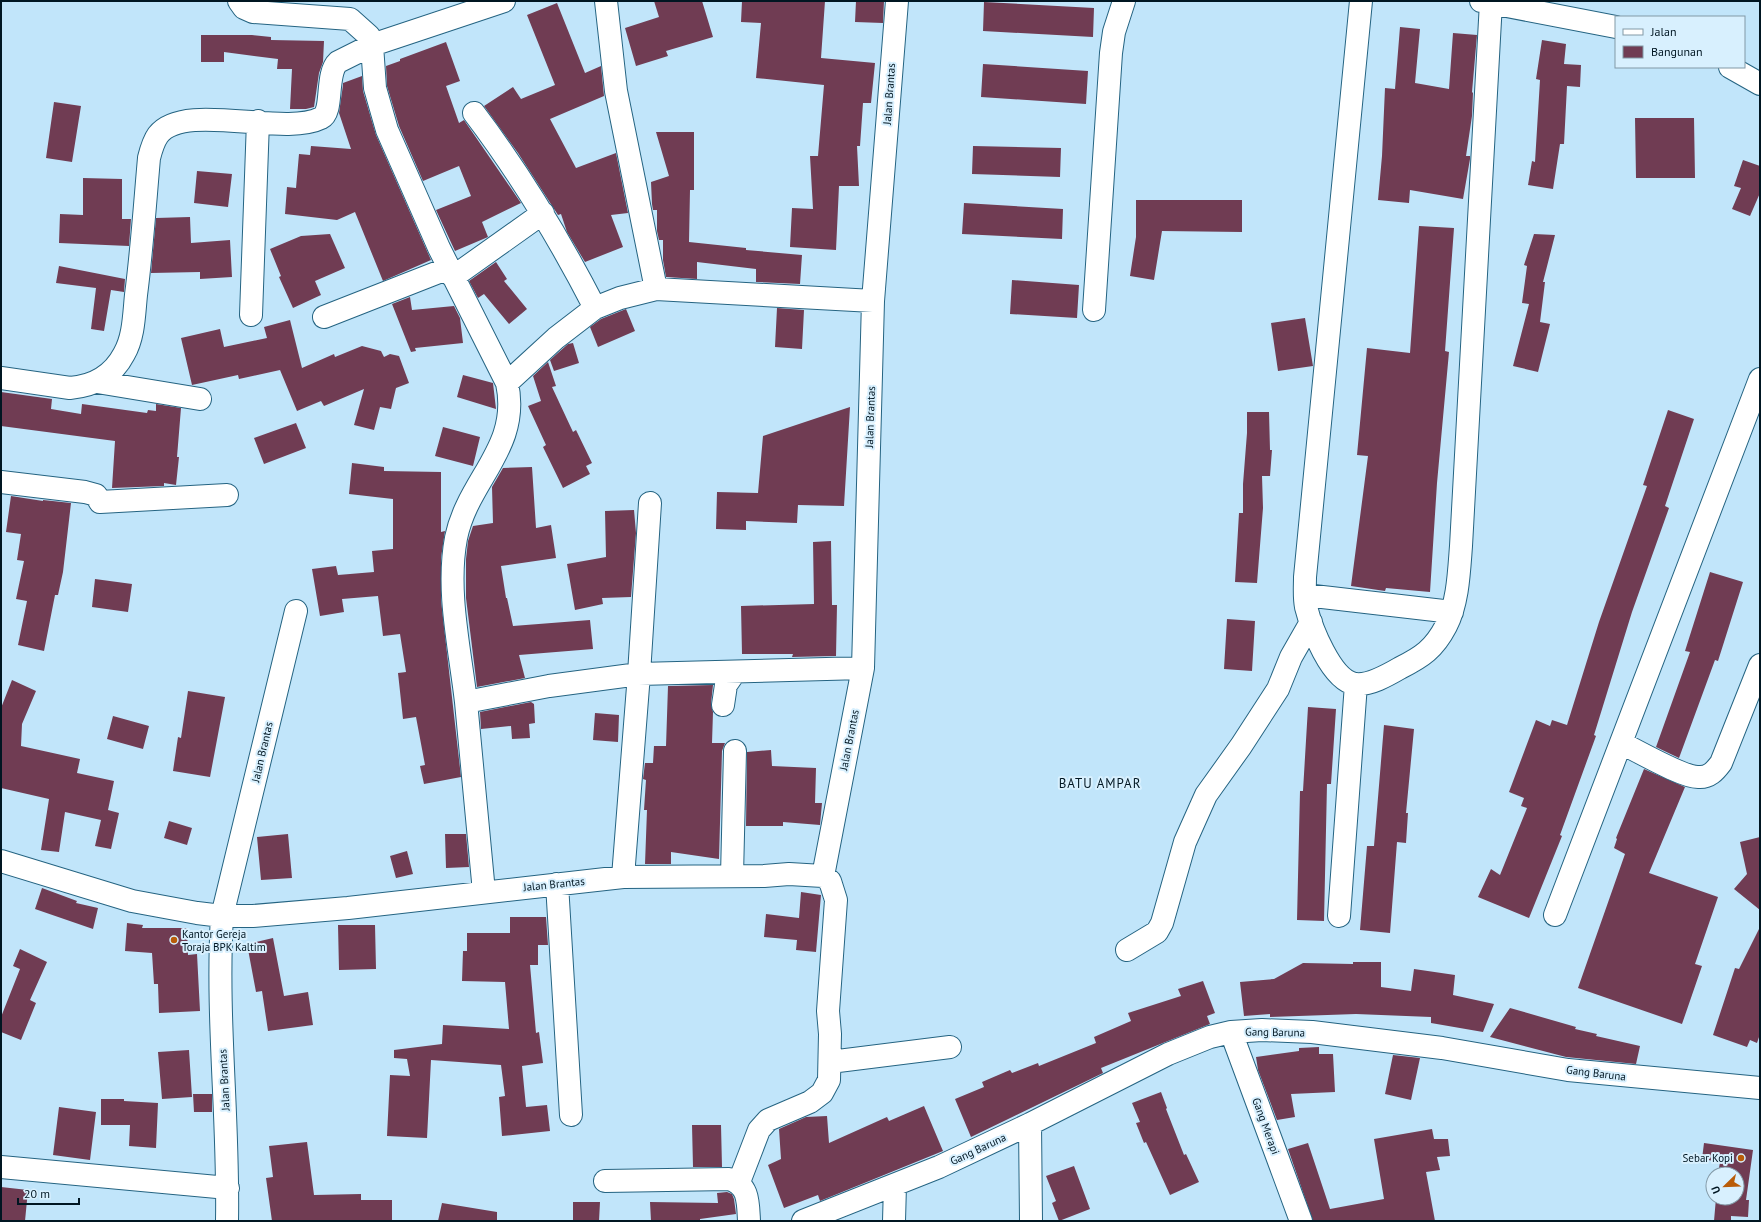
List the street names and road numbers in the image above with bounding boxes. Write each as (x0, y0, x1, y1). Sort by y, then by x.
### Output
street label: Jalan Brantas (880, 62, 898, 126)
street label: Jalan Brantas (862, 386, 878, 449)
street label: Jalan Brantas (836, 708, 862, 773)
street label: Jalan Brantas (248, 720, 276, 785)
street label: Jalan Brantas (522, 874, 586, 894)
street label: Gang Baruna (1245, 1024, 1305, 1040)
street label: Jalan Brantas (215, 1048, 233, 1112)
street label: Gang Baruna (1565, 1062, 1627, 1084)
street label: Gang Merapi (1249, 1096, 1283, 1156)
street label: Gang Baruna (948, 1130, 1008, 1168)

